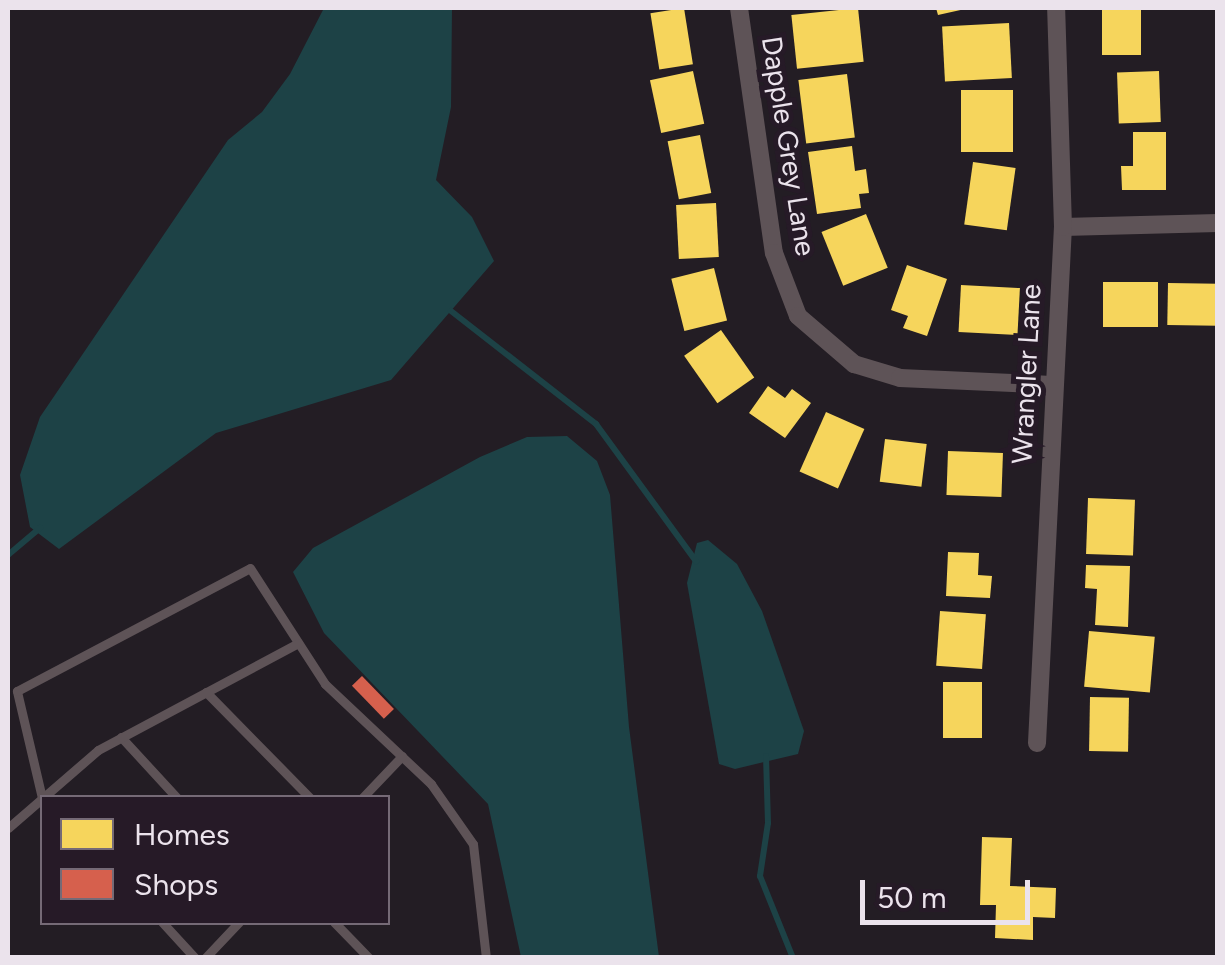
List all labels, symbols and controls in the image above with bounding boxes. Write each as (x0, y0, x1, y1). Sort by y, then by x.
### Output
street label: Dapple Grey Lane (755, 34, 823, 258)
street label: Wrangler Lane (1005, 283, 1047, 465)
legend (40, 795, 390, 925)
text: Homes (134, 816, 230, 853)
scale bar (865, 860, 1035, 922)
text: Shops (134, 866, 218, 903)
text: 50 m (877, 879, 946, 916)

